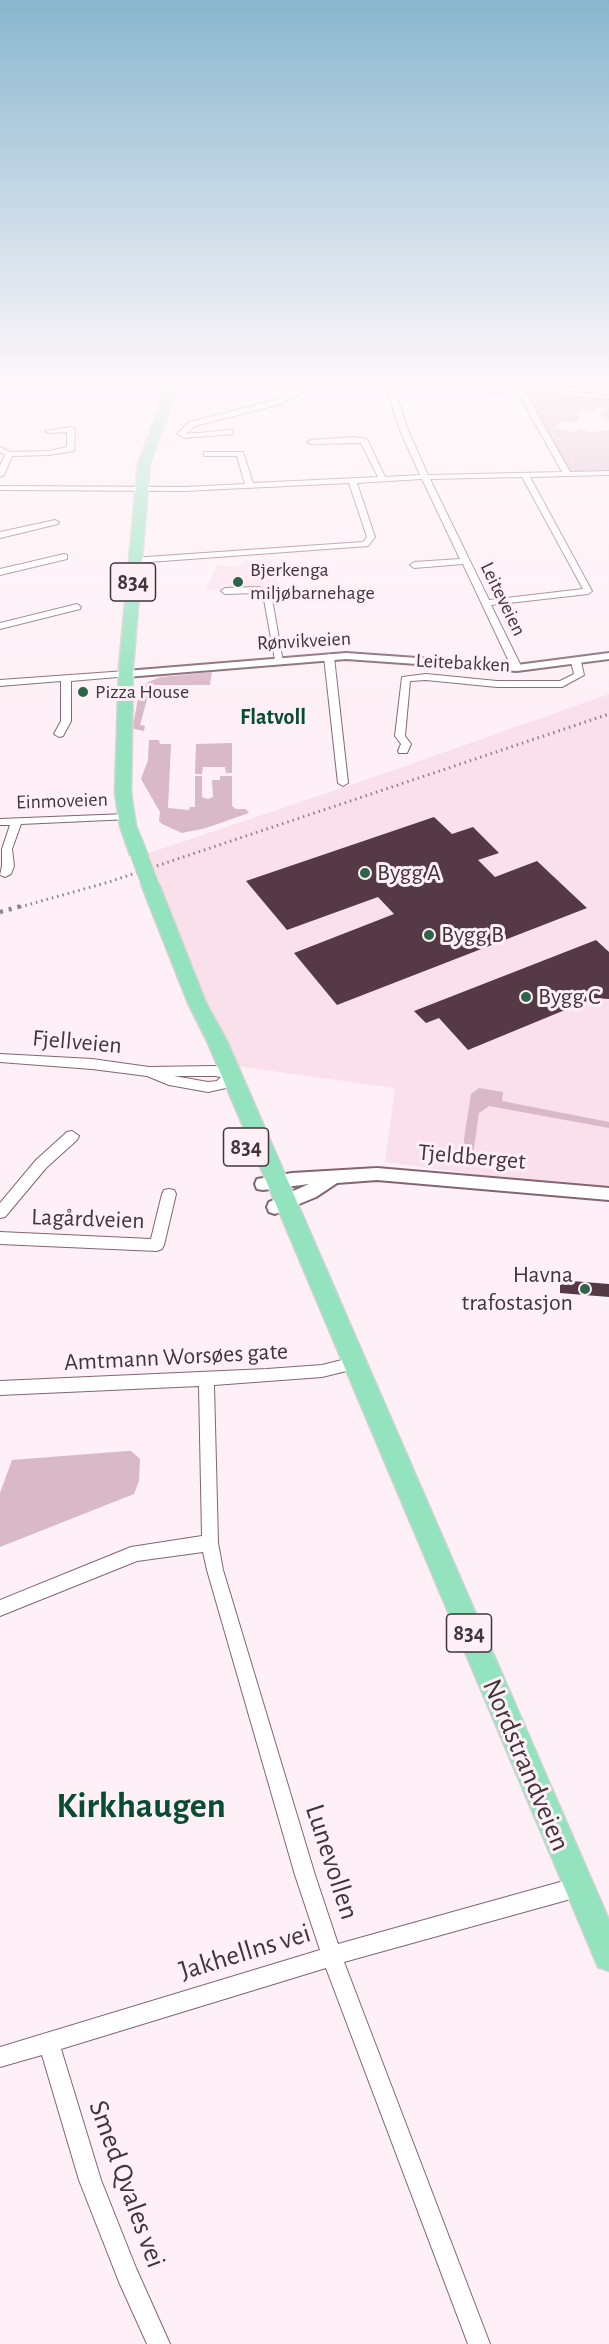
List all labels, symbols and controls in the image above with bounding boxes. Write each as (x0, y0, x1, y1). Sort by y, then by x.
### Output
place label: Bjerkenga miljøbarnehage (250, 558, 375, 605)
street label: Leiteveien (475, 558, 531, 640)
road number: 834 (110, 563, 156, 601)
marker: Bjerkenga miljøbarnehage (231, 575, 245, 589)
street label: Rønvikveien (256, 627, 352, 655)
street label: Leitebakken (415, 649, 511, 677)
place label: Pizza House (95, 680, 189, 704)
marker: Pizza House (76, 685, 90, 699)
district label: Flatvoll (240, 704, 306, 730)
street label: Einmoveien (16, 787, 108, 815)
place label: Bygg A (377, 859, 441, 887)
marker: Bygg A (358, 866, 372, 880)
place label: Bygg B (441, 921, 504, 949)
marker: Bygg B (422, 928, 436, 942)
place label: Bygg C (538, 983, 600, 1011)
marker: Bygg C (519, 990, 533, 1004)
street label: Fjellveien (31, 1024, 123, 1060)
road number: 834 (224, 1128, 268, 1166)
street label: Tjeldberget (417, 1138, 527, 1176)
street label: Lagårdveien (31, 1203, 145, 1235)
place label: Havna trafostasjon (462, 1261, 573, 1317)
marker: Havna trafostasjon (578, 1282, 592, 1296)
street label: Amtmann Worsøes gate (63, 1337, 289, 1377)
road number: 834 (446, 1614, 492, 1652)
street label: Nordstrandveien (475, 1674, 577, 1856)
district label: Kirkhaugen (56, 1784, 226, 1828)
street label: Lunevollen (298, 1800, 366, 1924)
street label: Jakhellns vei (175, 1916, 315, 1988)
street label: Smed Qvales vei (81, 2096, 173, 2272)

